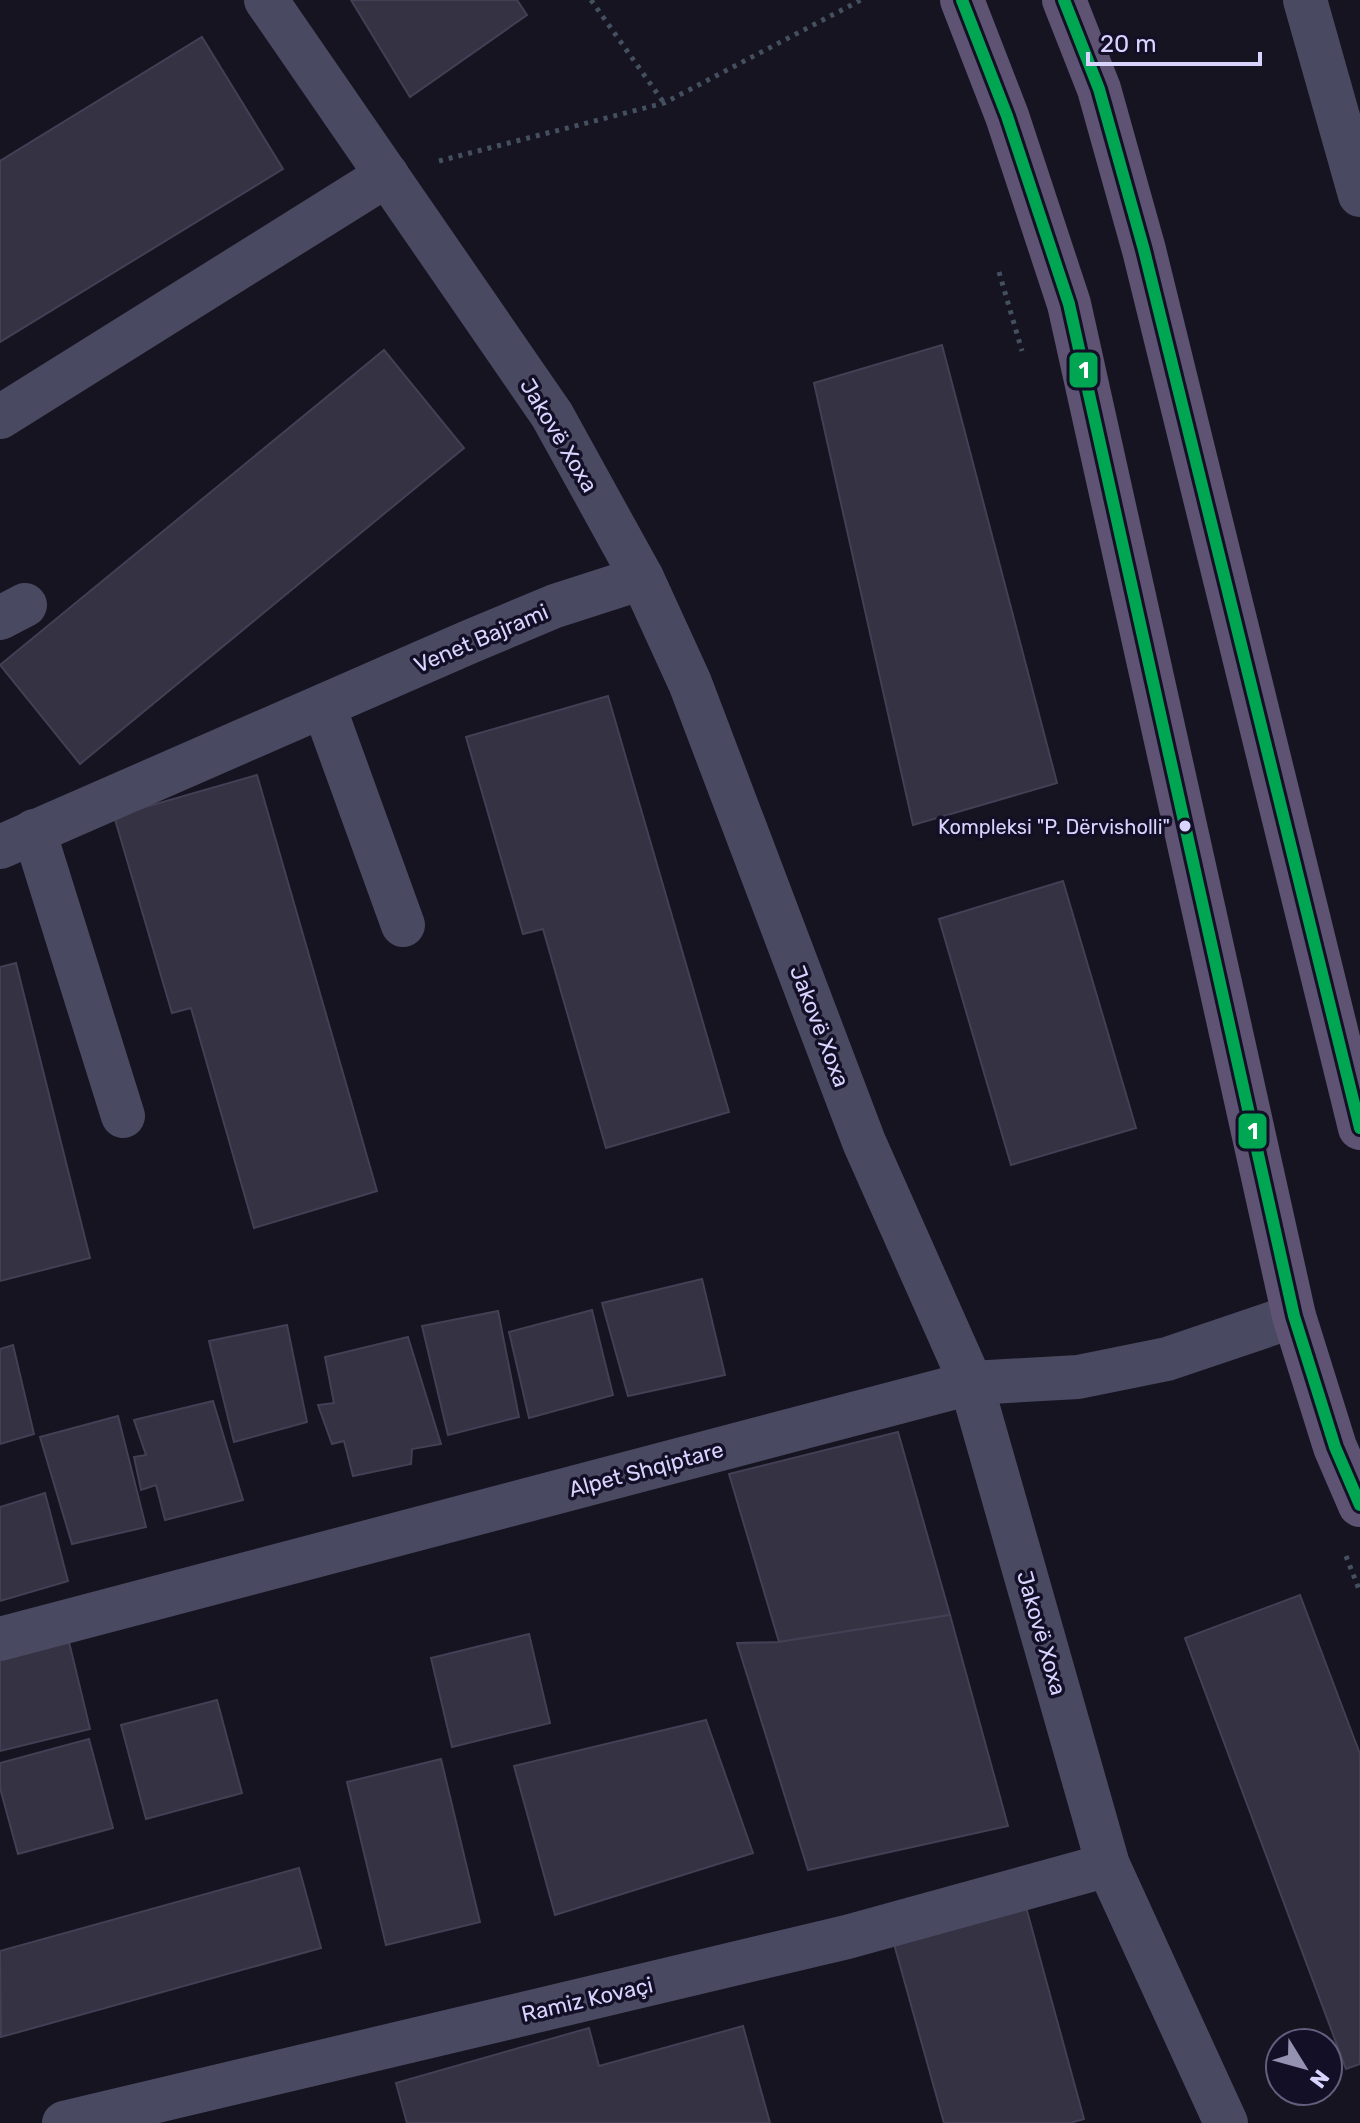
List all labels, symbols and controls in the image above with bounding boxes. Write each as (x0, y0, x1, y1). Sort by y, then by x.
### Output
scale bar (1088, 16, 1260, 66)
text: 20 m (1100, 30, 1157, 58)
line badge: 1 (1068, 351, 1099, 389)
text: 1 (1079, 357, 1089, 384)
street label: Jakovë Xoxa (514, 373, 603, 497)
street label: Venet Bajrami (410, 598, 552, 679)
place label: Kompleksi "P. Dërvisholli" (938, 815, 1170, 839)
marker: Kompleksi "P. Dërvisholli" (1177, 818, 1193, 834)
street label: Jakovë Xoxa (784, 962, 855, 1091)
line badge: 1 (1237, 1112, 1268, 1150)
text: 1 (1248, 1118, 1258, 1145)
street label: Alpet Shqiptare (566, 1436, 726, 1503)
street label: Jakovë Xoxa (1011, 1568, 1072, 1698)
street label: Ramiz Kovaçi (519, 1971, 656, 2028)
north arrow (1264, 2027, 1344, 2107)
text: N (1304, 2064, 1335, 2093)

